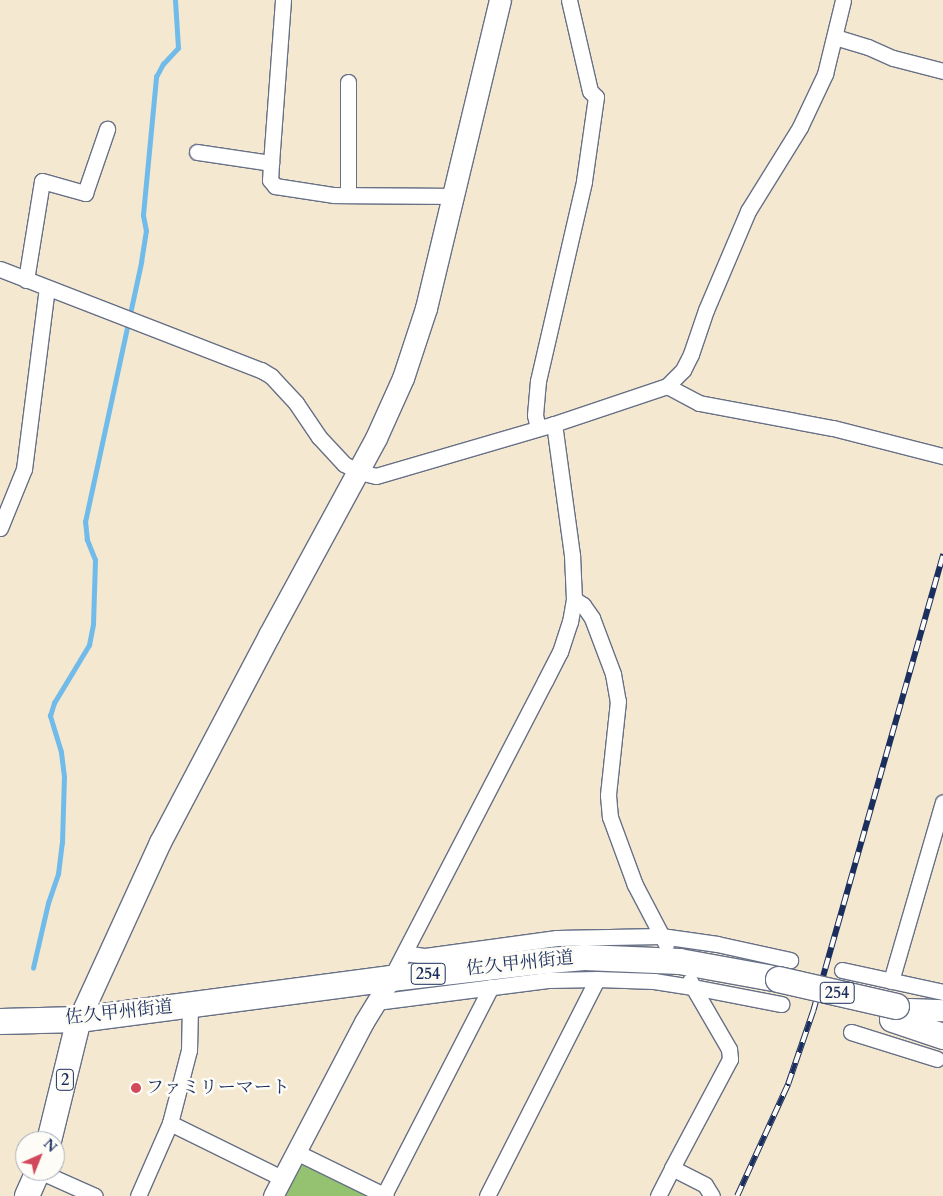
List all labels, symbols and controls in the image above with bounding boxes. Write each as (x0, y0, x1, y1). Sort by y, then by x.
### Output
street label: 佐久甲州街道 (465, 948, 575, 980)
road number: 254 (410, 961, 446, 988)
road number: 254 (820, 980, 854, 1006)
street label: 佐久甲州街道 (64, 997, 174, 1029)
road number: 2 (55, 1066, 75, 1094)
place label: ファミリーマート (146, 1077, 290, 1099)
marker: ファミリーマート (130, 1082, 142, 1094)
north arrow (15, 1131, 65, 1181)
text: N (39, 1135, 61, 1157)

